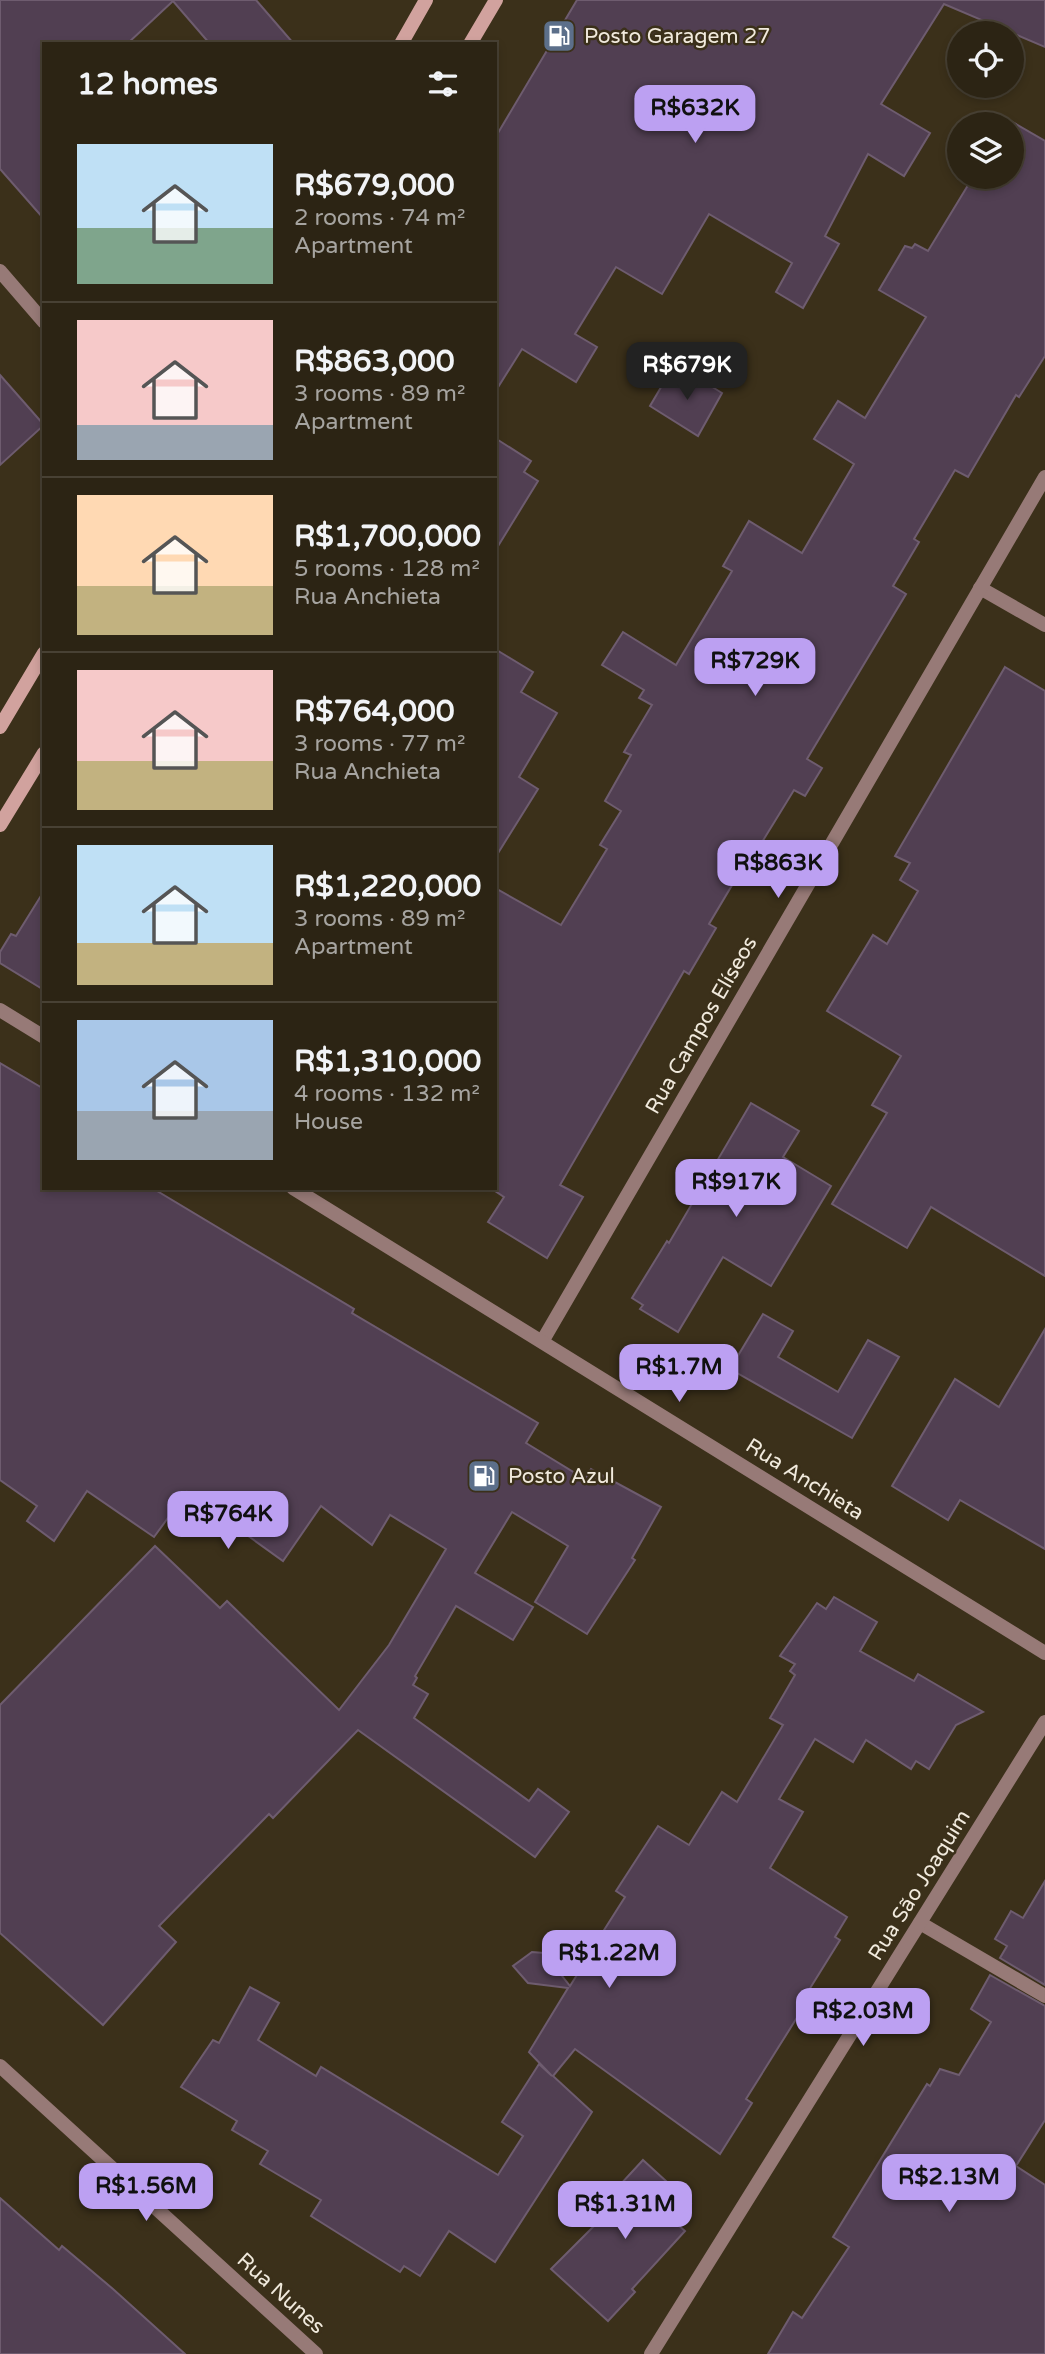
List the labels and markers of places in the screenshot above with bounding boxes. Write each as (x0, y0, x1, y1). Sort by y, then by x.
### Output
fuel station icon: Posto Garagem 27 (540, 17, 578, 55)
place label: Posto Garagem 27 (584, 24, 770, 49)
pin: R$632K (638, 86, 752, 145)
pin: R$679K (630, 342, 744, 402)
pin: R$729K (698, 638, 812, 698)
pin: R$863K (721, 841, 835, 900)
pin: R$917K (679, 1160, 793, 1219)
pin: R$1.7M (622, 1344, 736, 1404)
fuel station icon: Posto Azul (465, 1457, 503, 1495)
place label: Posto Azul (508, 1464, 615, 1489)
pin: R$764K (171, 1492, 285, 1551)
pin: R$1.22M (544, 1930, 674, 1990)
pin: R$2.03M (798, 1988, 928, 2048)
pin: R$2.13M (884, 2154, 1014, 2214)
pin: R$1.56M (81, 2164, 211, 2223)
pin: R$1.31M (560, 2182, 690, 2241)

